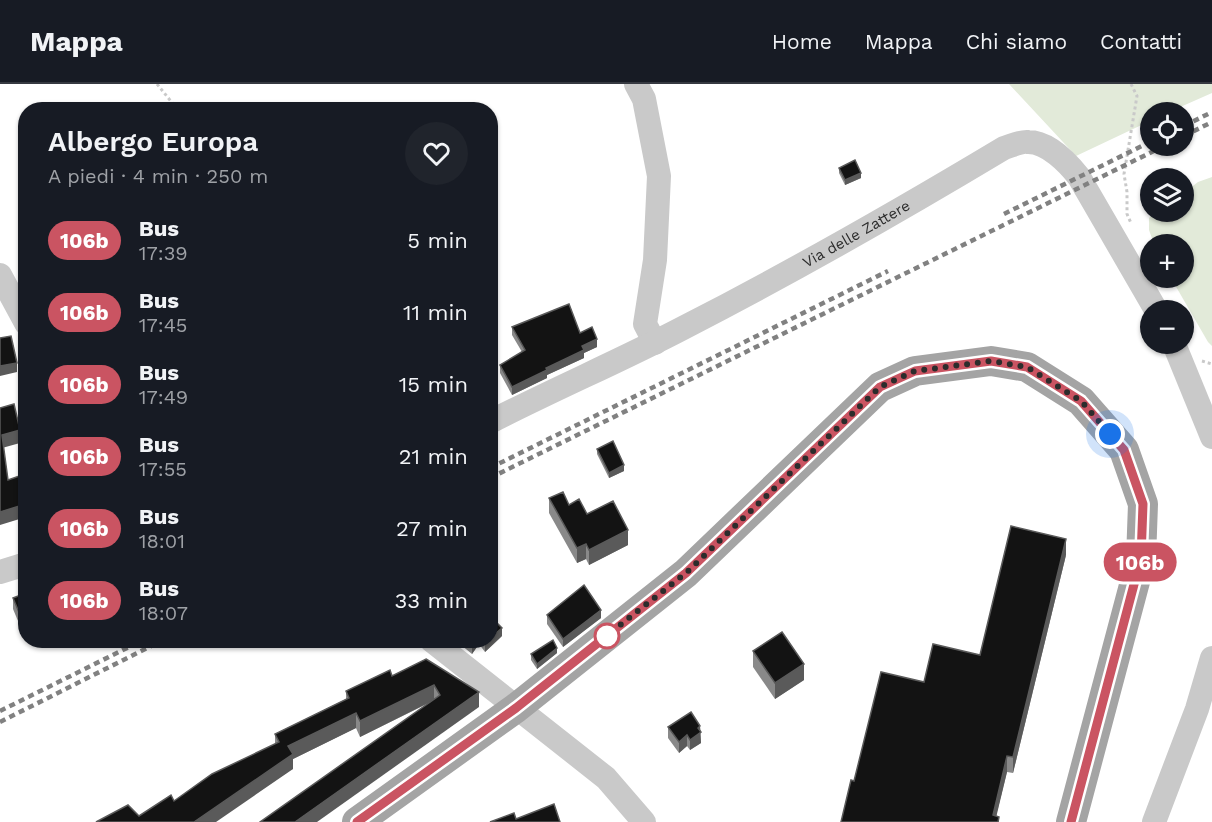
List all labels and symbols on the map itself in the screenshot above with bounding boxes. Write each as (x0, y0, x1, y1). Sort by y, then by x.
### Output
street label: Via delle Zattere (800, 196, 913, 271)
your location (1095, 419, 1125, 449)
line badge: 106b (1098, 542, 1182, 582)
unlabelled marker (594, 623, 620, 649)

